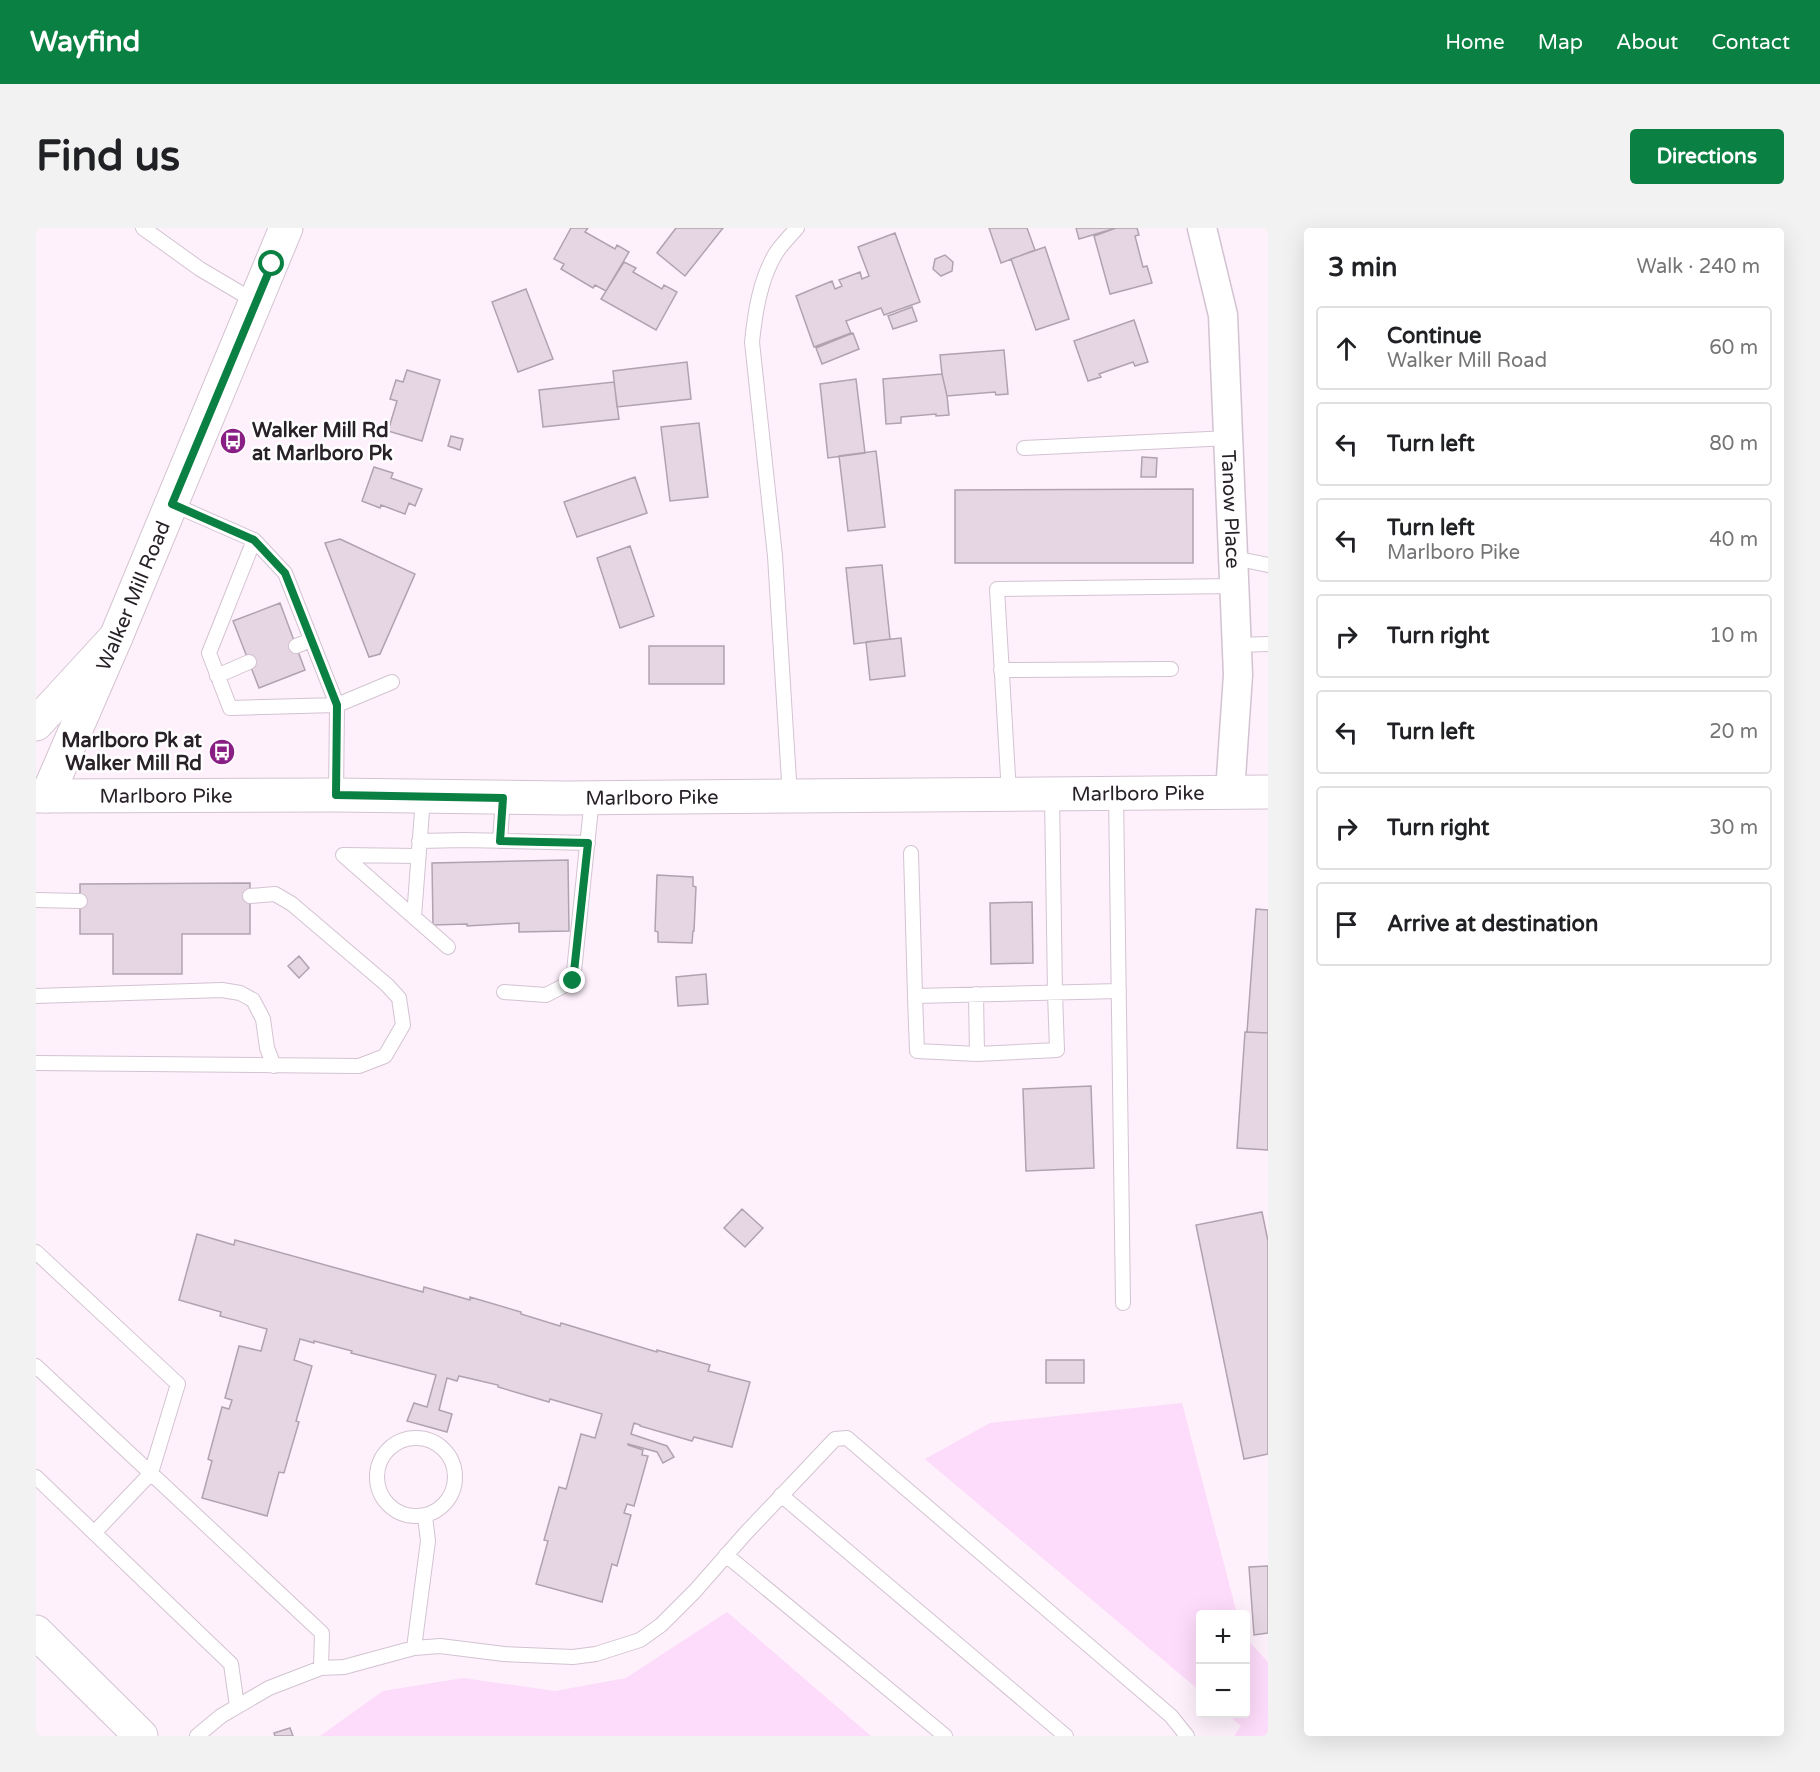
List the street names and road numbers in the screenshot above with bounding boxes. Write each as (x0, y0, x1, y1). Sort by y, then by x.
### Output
street label: Tanow Place (1216, 450, 1245, 569)
street label: Walker Mill Road (92, 518, 176, 675)
street label: Marlboro Pike (1071, 782, 1205, 807)
street label: Marlboro Pike (99, 784, 233, 809)
street label: Marlboro Pike (585, 786, 719, 811)

